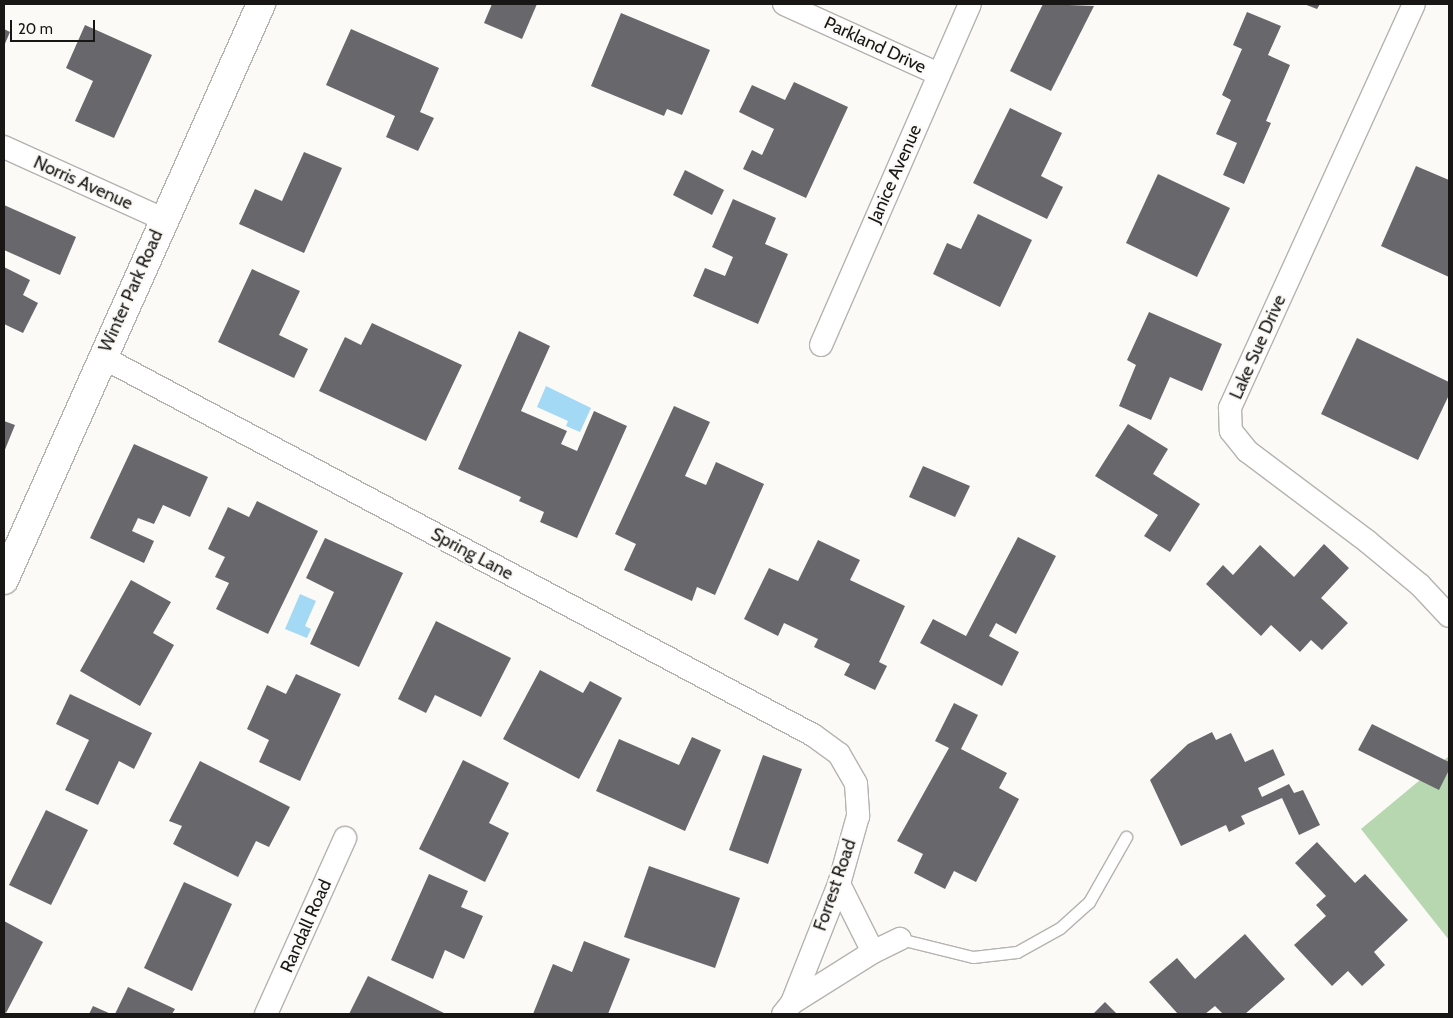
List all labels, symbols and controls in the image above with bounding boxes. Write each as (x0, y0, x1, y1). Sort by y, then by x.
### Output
scale bar (12, 10, 98, 42)
street label: Parkland Drive (821, 12, 929, 78)
text: 20 m (18, 20, 53, 38)
street label: Janice Avenue (864, 122, 926, 226)
street label: Norris Avenue (30, 152, 136, 214)
street label: Winter Park Road (94, 227, 168, 355)
street label: Lake Sue Drive (1225, 291, 1291, 403)
street label: Spring Lane (427, 523, 517, 585)
street label: Forrest Road (809, 836, 861, 934)
street label: Randall Road (276, 876, 336, 976)

